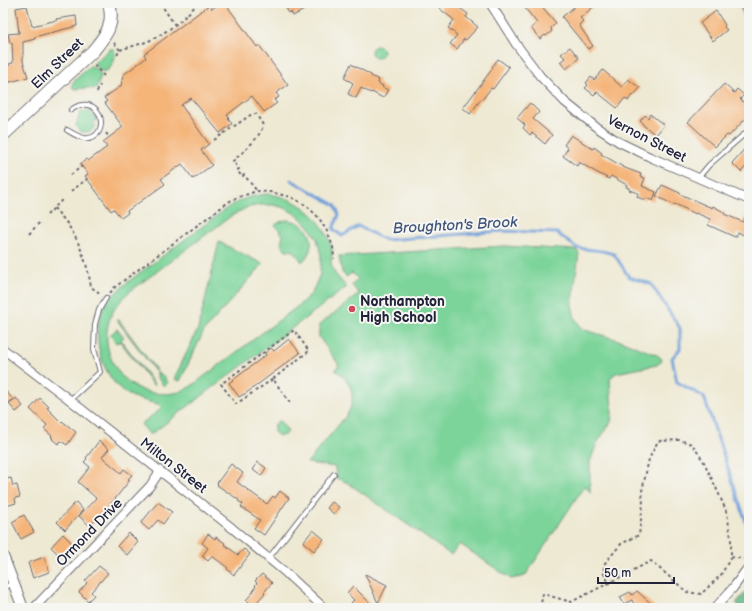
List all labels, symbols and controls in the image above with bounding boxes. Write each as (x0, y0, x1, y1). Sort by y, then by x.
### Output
street label: Elm Street (28, 34, 87, 92)
street label: Vernon Street (604, 111, 690, 166)
water label: Broughton's Brook (392, 213, 518, 238)
place label: Northampton High School (360, 293, 445, 326)
marker: Northampton High School (347, 304, 357, 314)
street label: Milton Street (137, 434, 211, 497)
street label: Ormond Drive (53, 495, 126, 570)
scale bar (598, 559, 674, 585)
text: 50 m (604, 566, 631, 581)

